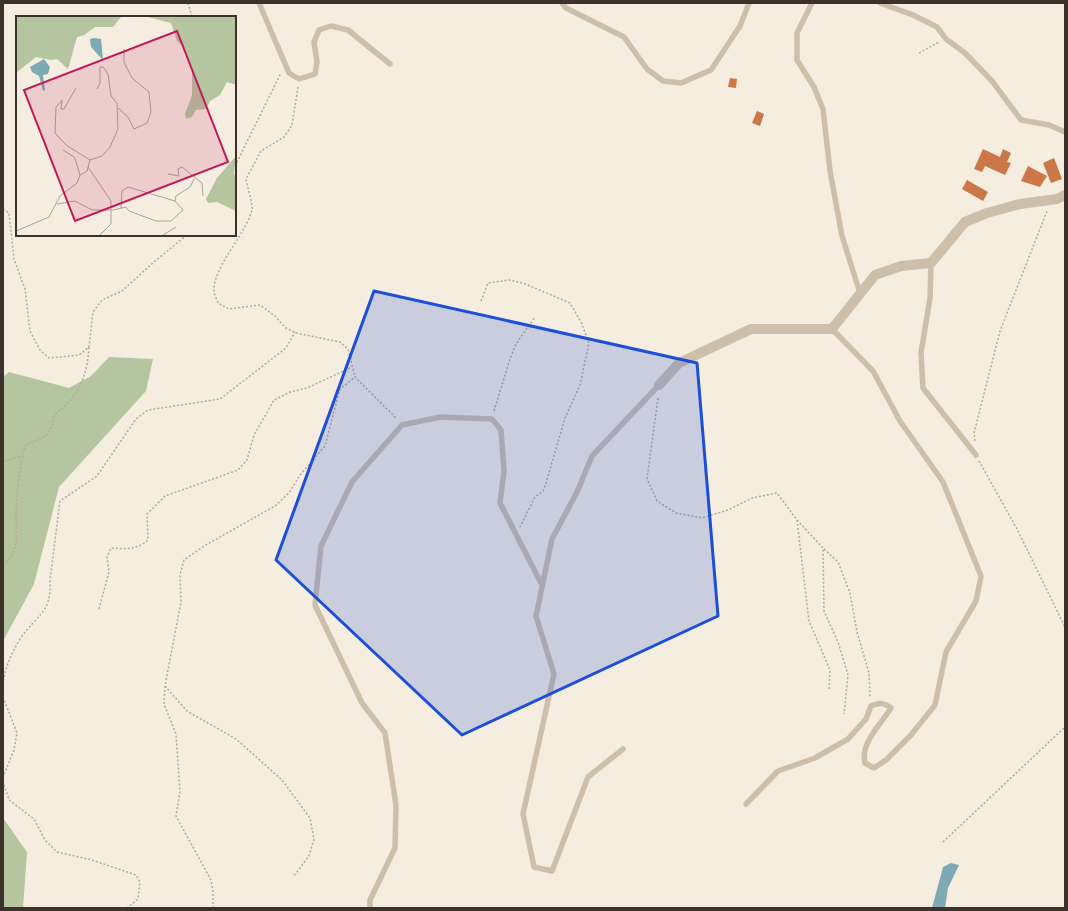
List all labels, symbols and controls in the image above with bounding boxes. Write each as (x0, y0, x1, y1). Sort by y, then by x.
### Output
inset map (16, 16, 236, 236)

